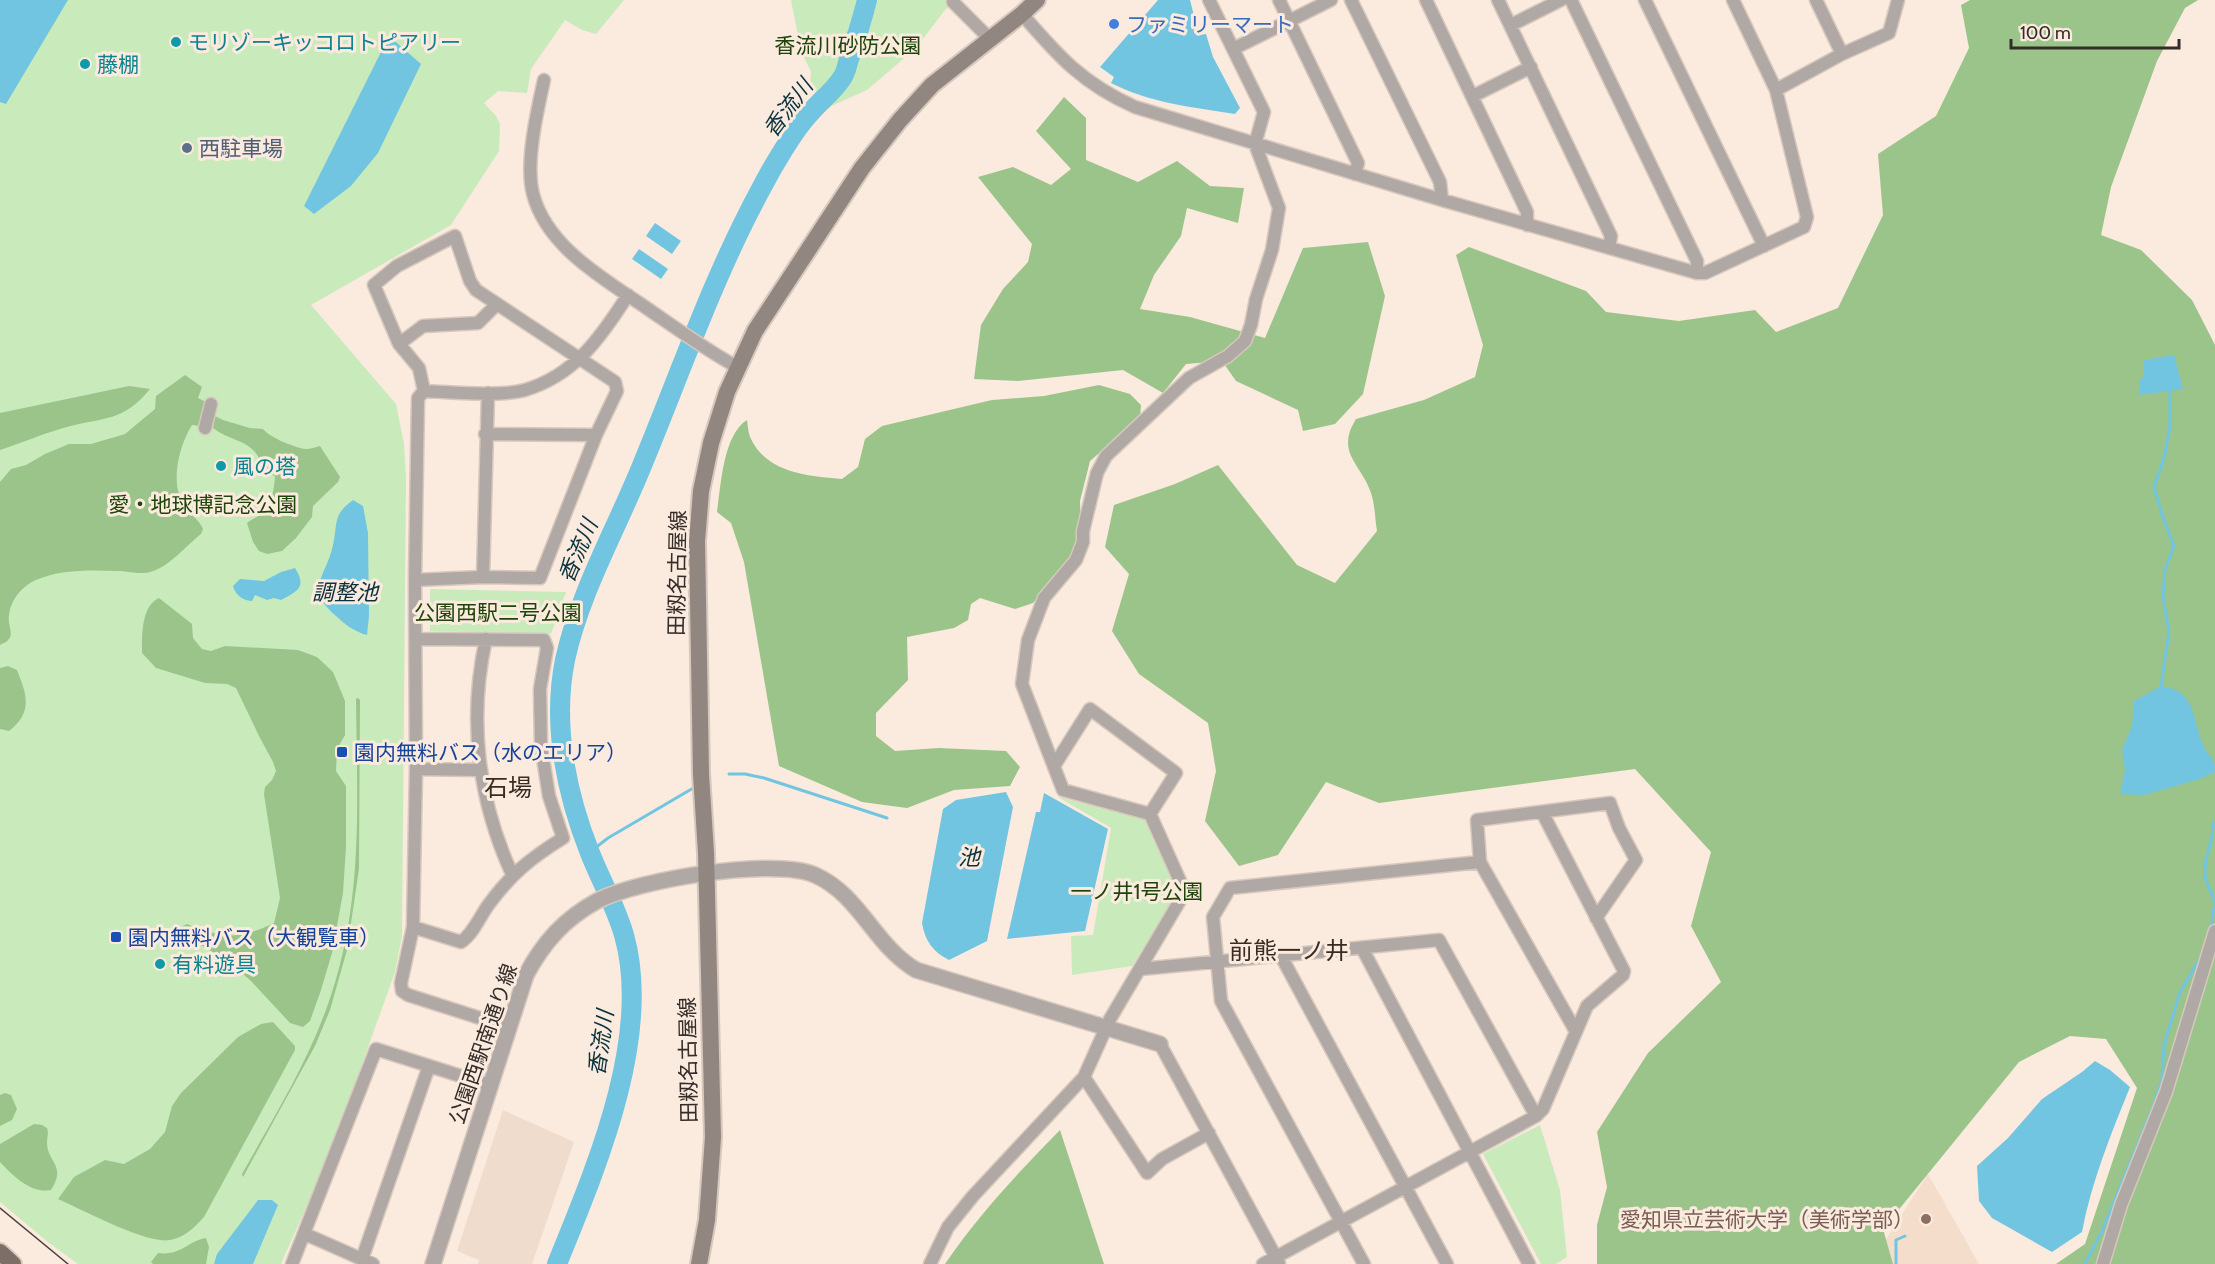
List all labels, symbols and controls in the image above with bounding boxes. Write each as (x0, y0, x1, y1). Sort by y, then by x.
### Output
place label: ファミリーマート (1126, 12, 1294, 37)
scale bar (2011, 12, 2179, 50)
marker: ファミリーマート (1107, 17, 1121, 31)
text: 100 m (2020, 22, 2071, 44)
place label: モリゾーキッコロトピアリー (188, 30, 461, 55)
park label: 香流川砂防公園 (775, 33, 922, 58)
marker: モリゾーキッコロトピアリー (169, 35, 183, 49)
place label: 藤棚 (97, 52, 139, 77)
marker: 藤棚 (78, 57, 92, 71)
water label: 香流川 (757, 72, 820, 142)
place label: 西駐車場 (199, 136, 283, 161)
marker: 西駐車場 (180, 141, 194, 155)
place label: 風の塔 (233, 454, 296, 479)
marker: 風の塔 (214, 459, 228, 473)
park label: 愛・地球博記念公園 (109, 492, 298, 517)
street label: 田籾名古屋線 (663, 510, 691, 636)
water label: 香流川 (553, 514, 604, 587)
water label: 調整池 (312, 579, 380, 606)
park label: 公園西駅二号公園 (414, 600, 582, 625)
place label: 園内無料バス（水のエリア） (354, 740, 627, 765)
marker: 園内無料バス（水のエリア） (335, 745, 349, 759)
district label: 石場 (484, 773, 532, 802)
water label: 池 (958, 844, 982, 871)
park label: 一ノ井1号公園 (1071, 879, 1203, 904)
place label: 園内無料バス（大観覧車） (128, 925, 380, 950)
marker: 園内無料バス（大観覧車） (109, 930, 123, 944)
district label: 前熊一ノ井 (1229, 936, 1349, 965)
place label: 有料遊具 (172, 952, 256, 977)
marker: 有料遊具 (153, 957, 167, 971)
street label: 公園西駅南通り線 (444, 961, 522, 1127)
street label: 田籾名古屋線 (674, 997, 702, 1123)
water label: 香流川 (583, 1006, 619, 1078)
place label: 愛知県立芸術大学（美術学部） (1620, 1207, 1914, 1232)
marker: 愛知県立芸術大学（美術学部） (1919, 1212, 1933, 1226)

